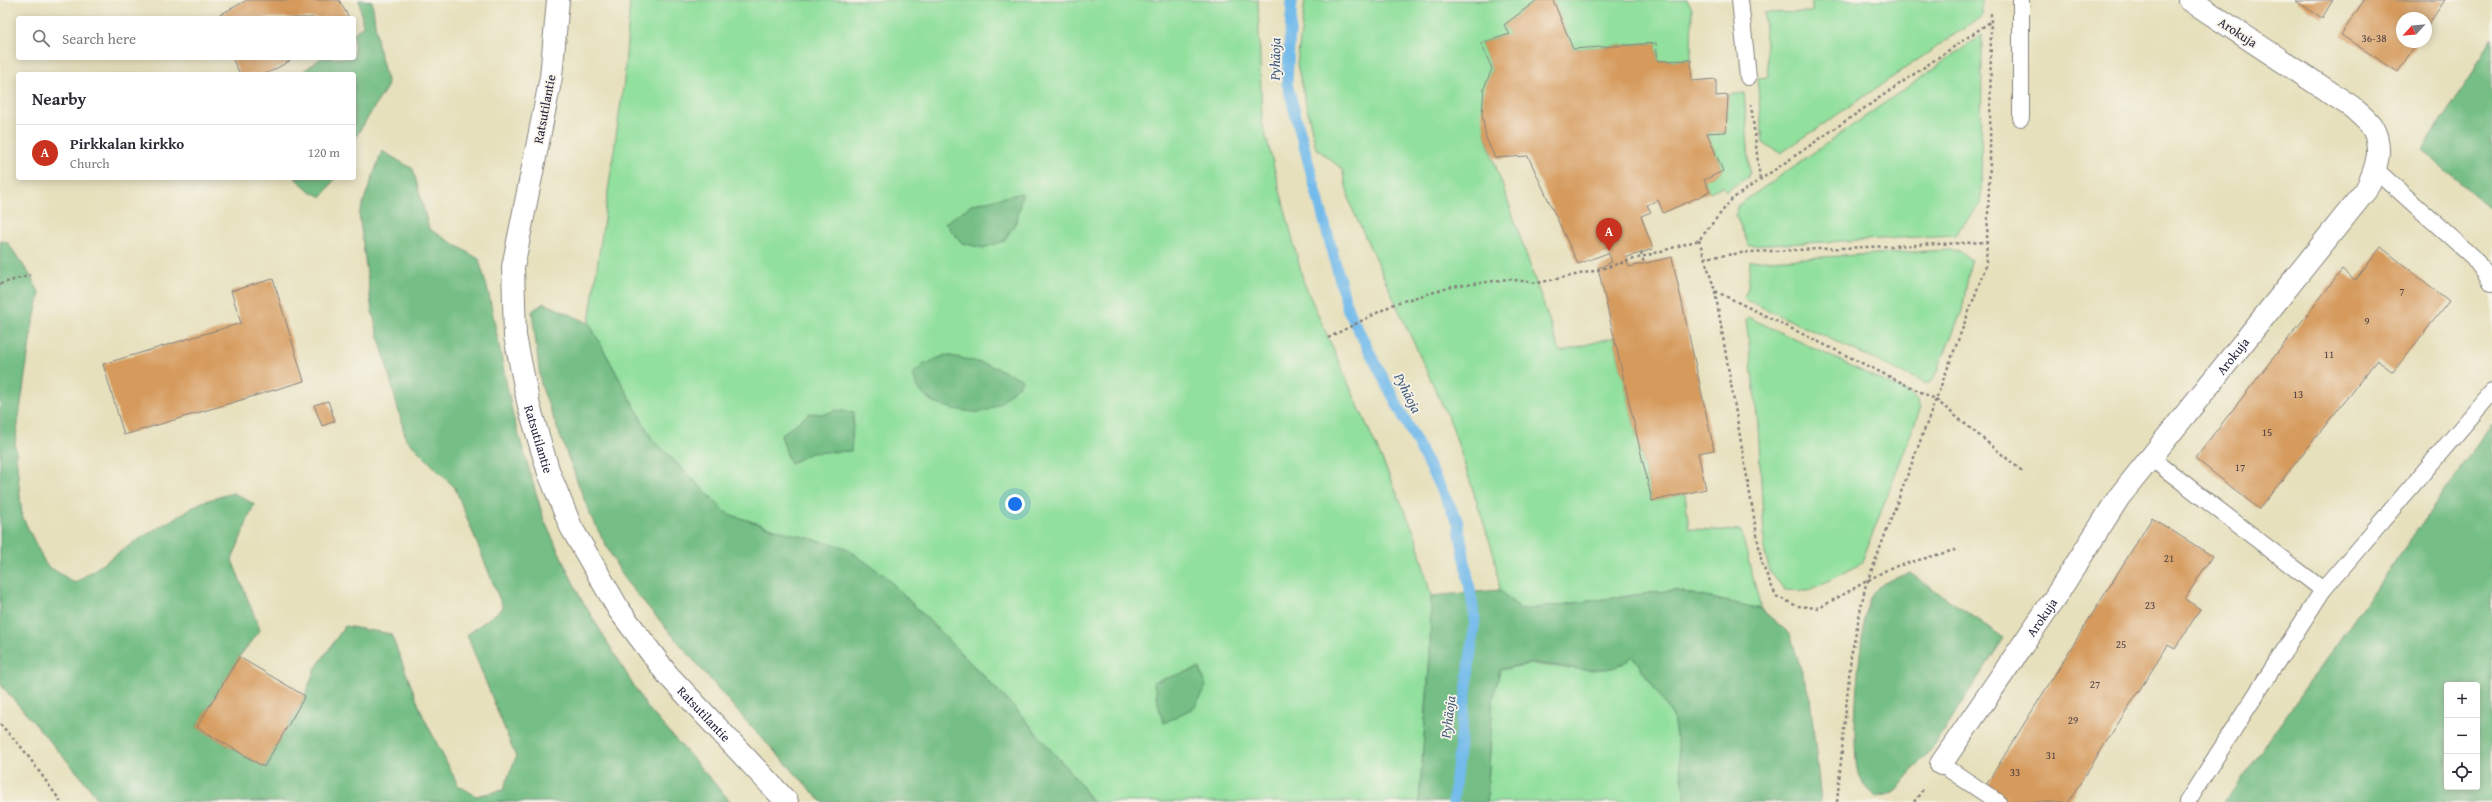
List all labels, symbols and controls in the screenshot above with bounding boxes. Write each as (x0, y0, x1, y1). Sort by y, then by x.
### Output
north arrow (2396, 12, 2432, 48)
street label: Arokuja (2215, 13, 2262, 53)
search box (16, 16, 356, 60)
icon: search (30, 27, 52, 49)
text: Search here (62, 28, 136, 49)
house number: 36-38 (2362, 30, 2386, 46)
water label: Pyhäoja (1265, 37, 1285, 82)
street label: Ratsutilantie (528, 73, 561, 145)
text: Nearby (32, 86, 86, 111)
text: Pirkkalan kirkko (70, 133, 184, 154)
text: A (41, 143, 49, 162)
text: 120 m (308, 143, 340, 162)
text: Church (70, 154, 109, 173)
pin: A (1596, 218, 1622, 251)
house number: 7 (2399, 283, 2405, 299)
house number: 9 (2364, 313, 2370, 329)
street label: Arokuja (2212, 333, 2254, 379)
house number: 11 (2324, 346, 2334, 362)
water label: Pyhäoja (1389, 368, 1427, 417)
house number: 13 (2293, 386, 2303, 402)
street label: Ratsutilantie (519, 403, 558, 476)
house number: 15 (2262, 424, 2272, 440)
house number: 17 (2235, 459, 2245, 475)
your location (1005, 494, 1025, 514)
house number: 21 (2164, 550, 2174, 566)
street label: Arokuja (2022, 594, 2062, 641)
house number: 23 (2145, 597, 2155, 613)
house number: 25 (2116, 636, 2126, 652)
house number: 27 (2090, 676, 2100, 692)
street label: Ratsutilantie (673, 682, 735, 746)
map controls (2444, 682, 2480, 790)
button: + (2444, 682, 2480, 718)
water label: Pyhäoja (1435, 694, 1461, 740)
house number: 29 (2068, 712, 2078, 728)
button: − (2444, 718, 2480, 754)
house number: 31 (2046, 747, 2056, 763)
button: locate (2444, 754, 2480, 790)
house number: 33 (2010, 764, 2020, 780)

